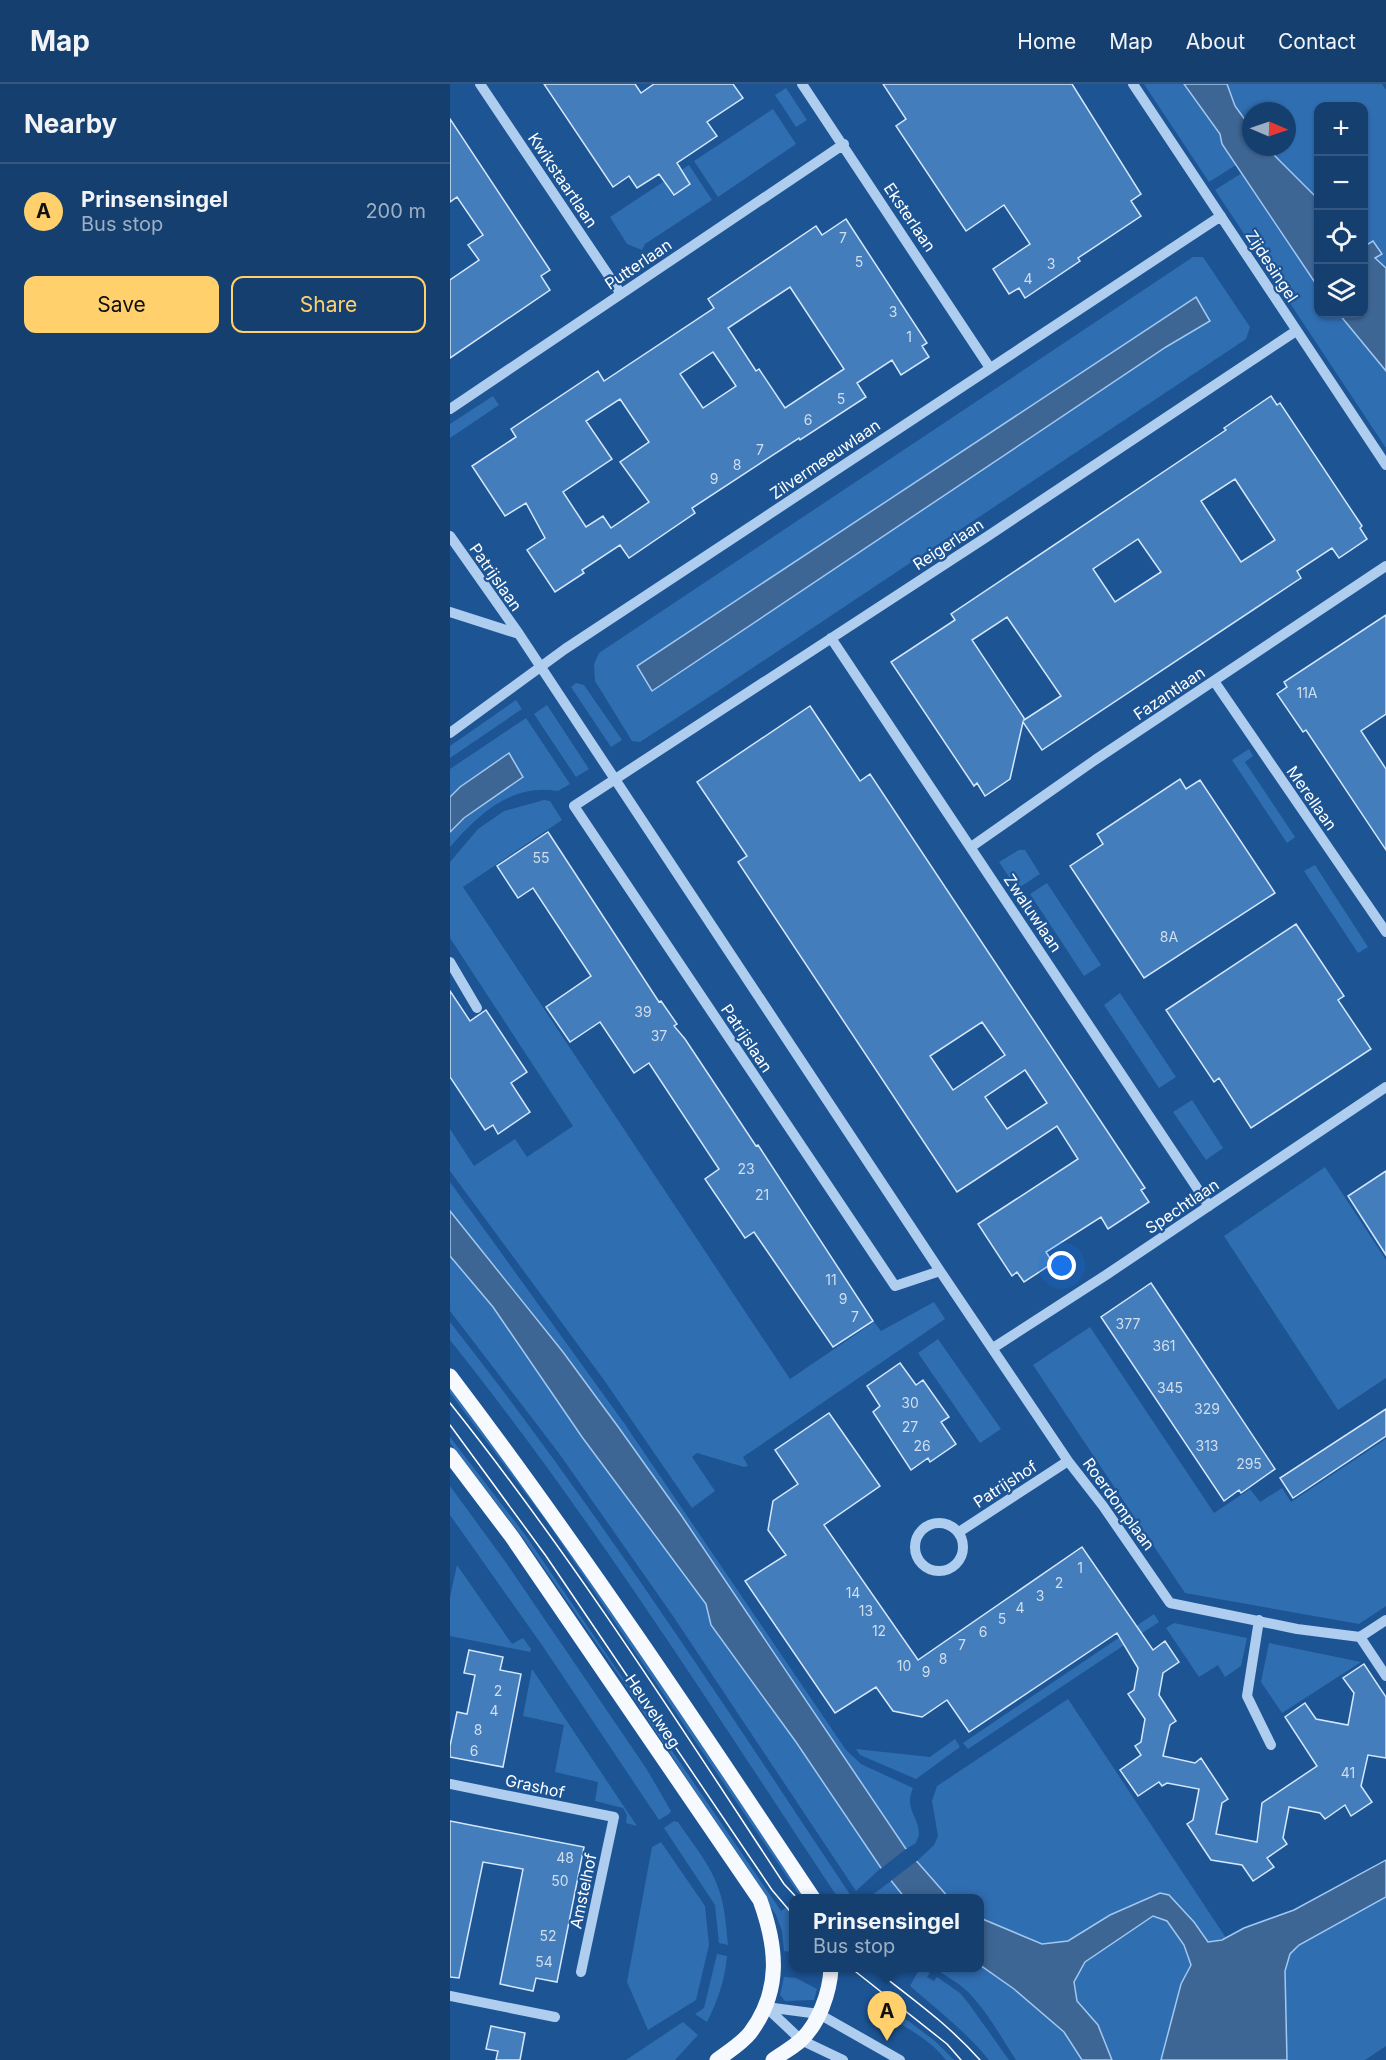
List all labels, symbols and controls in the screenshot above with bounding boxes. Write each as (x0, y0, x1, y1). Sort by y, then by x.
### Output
text: Map (30, 24, 90, 58)
text: Home (1017, 29, 1076, 54)
text: Map (1109, 29, 1153, 54)
text: About (1186, 29, 1245, 54)
text: Contact (1278, 29, 1356, 54)
north arrow (1242, 102, 1296, 156)
map controls (1314, 102, 1368, 318)
button: + (1314, 102, 1368, 156)
text: Nearby (24, 108, 117, 139)
street label: Kwikstaartlaan (524, 129, 602, 231)
button: − (1314, 156, 1368, 210)
street label: Eksterlaan (880, 179, 940, 255)
text: Prinsensingel (81, 186, 228, 212)
text: A (36, 199, 51, 223)
text: 200 m (365, 199, 426, 223)
button: locate (1314, 210, 1368, 264)
text: Bus stop (81, 212, 163, 236)
street label: Zijdesingel (1241, 226, 1303, 306)
house number: 7 (839, 229, 847, 246)
street label: Putterlaan (601, 234, 675, 294)
house number: 5 (855, 253, 863, 270)
house number: 3 (1047, 255, 1055, 272)
button: layers (1314, 264, 1368, 318)
house number: 4 (1023, 270, 1033, 287)
button: Save (24, 276, 219, 333)
button: Share (231, 276, 426, 333)
house number: 3 (889, 303, 897, 320)
house number: 1 (906, 328, 912, 345)
house number: 5 (837, 390, 845, 407)
house number: 6 (804, 411, 812, 428)
street label: Zilvermeeuwlaan (766, 415, 884, 503)
house number: 7 (756, 441, 764, 458)
house number: 8 (733, 456, 741, 473)
house number: 9 (710, 470, 718, 487)
street label: Reigerlaan (909, 514, 987, 574)
street label: Patrijslaan (465, 539, 527, 615)
street label: Fazantlaan (1129, 662, 1209, 724)
house number: 11A (1296, 684, 1318, 701)
street label: Merellaan (1283, 762, 1341, 834)
house number: 55 (532, 849, 550, 866)
street label: Zwaluwlaan (1000, 870, 1066, 956)
house number: 8A (1160, 928, 1178, 945)
street label: Patrijslaan (717, 1000, 777, 1076)
house number: 39 (634, 1003, 652, 1020)
house number: 37 (651, 1027, 667, 1044)
house number: 23 (737, 1160, 755, 1177)
street label: Spechtlaan (1141, 1174, 1223, 1238)
house number: 21 (755, 1186, 769, 1203)
your location (1047, 1251, 1076, 1280)
house number: 11 (825, 1271, 837, 1288)
house number: 9 (839, 1290, 847, 1307)
house number: 7 (851, 1308, 859, 1325)
house number: 377 (1116, 1315, 1140, 1332)
house number: 361 (1152, 1337, 1176, 1354)
house number: 345 (1157, 1379, 1183, 1396)
house number: 30 (901, 1394, 919, 1411)
house number: 329 (1194, 1400, 1220, 1417)
house number: 27 (902, 1418, 918, 1435)
house number: 26 (913, 1437, 931, 1454)
house number: 313 (1196, 1437, 1219, 1454)
street label: Roerdomplaan (1079, 1454, 1159, 1554)
house number: 295 (1236, 1455, 1262, 1472)
street label: Patrijshof (969, 1456, 1041, 1512)
house number: 1 (1077, 1559, 1083, 1576)
house number: 2 (1055, 1574, 1063, 1591)
house number: 14 (846, 1584, 860, 1601)
house number: 3 (1036, 1587, 1044, 1604)
house number: 4 (1015, 1599, 1025, 1616)
house number: 13 (859, 1602, 873, 1619)
house number: 5 (998, 1610, 1006, 1627)
house number: 12 (872, 1622, 886, 1639)
house number: 6 (979, 1623, 987, 1640)
house number: 7 (958, 1636, 966, 1653)
house number: 8 (939, 1650, 947, 1667)
house number: 10 (897, 1657, 911, 1674)
house number: 9 (922, 1663, 930, 1680)
street label: Heuvelweg (621, 1670, 685, 1752)
house number: 2 (494, 1682, 502, 1699)
house number: 4 (489, 1702, 499, 1719)
house number: 8 (474, 1721, 482, 1738)
house number: 6 (470, 1742, 478, 1759)
house number: 41 (1341, 1764, 1355, 1781)
street label: Grashof (503, 1770, 567, 1802)
house number: 48 (556, 1849, 574, 1866)
street label: Amstelhof (565, 1851, 601, 1931)
house number: 50 (551, 1872, 569, 1889)
popup (789, 1894, 984, 1972)
text: Prinsensingel (813, 1908, 960, 1934)
house number: 52 (539, 1927, 557, 1944)
text: Bus stop (813, 1934, 895, 1958)
house number: 54 (535, 1953, 553, 1970)
pin: A (868, 1992, 906, 2041)

